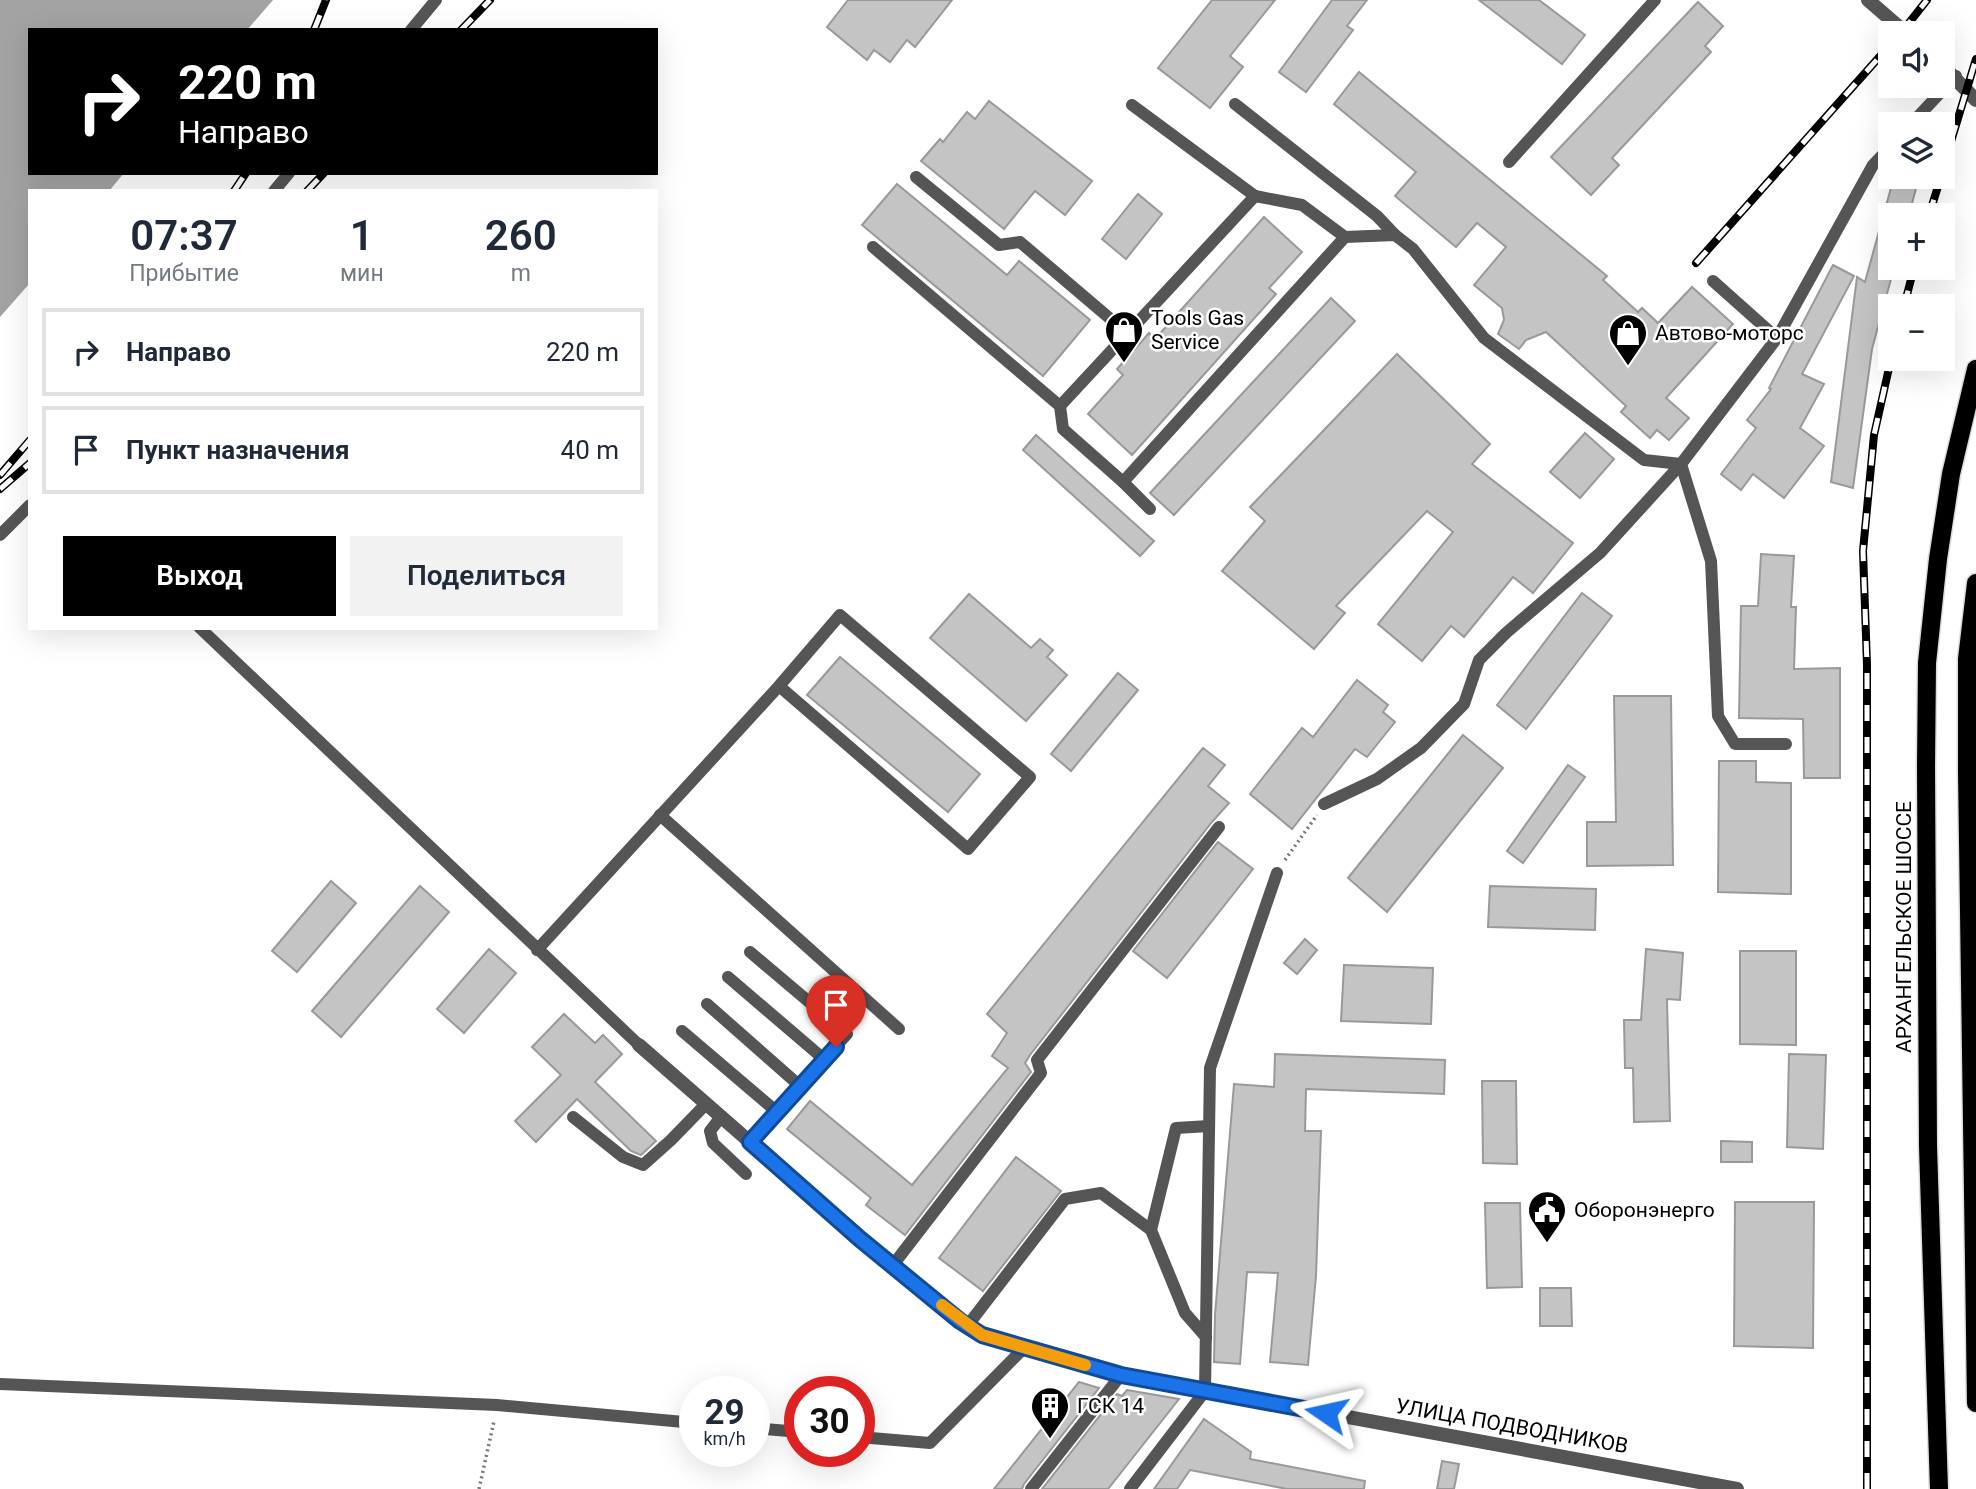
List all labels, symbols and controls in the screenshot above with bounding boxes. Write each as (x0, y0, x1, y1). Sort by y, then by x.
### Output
map controls (1878, 21, 1955, 371)
button: sound (1878, 21, 1955, 98)
text: 220 m (178, 54, 317, 111)
icon: right (63, 56, 154, 147)
button: layers (1878, 112, 1955, 189)
text: Направо (178, 113, 309, 151)
button: + (1878, 203, 1955, 280)
text: 07:37 (130, 211, 238, 260)
text: 1 (350, 211, 374, 260)
text: 260 (485, 211, 557, 260)
text: Прибытие (129, 260, 239, 287)
text: мин (340, 260, 384, 287)
text: m (511, 260, 531, 287)
button: − (1878, 294, 1955, 371)
place label: Tools Gas Service (1151, 306, 1244, 354)
shop icon: Tools Gas Service (1103, 309, 1145, 364)
shop icon: Автово-моторс (1607, 312, 1649, 367)
place label: Автово-моторс (1655, 321, 1804, 345)
icon: right (67, 333, 105, 371)
text: Направо (126, 337, 231, 367)
text: 220 m (546, 337, 619, 367)
icon: arrive (67, 431, 105, 469)
text: Пункт назначения (126, 435, 350, 465)
text: 40 m (561, 435, 619, 465)
button: Выход (63, 536, 336, 616)
button: Поделиться (350, 536, 623, 616)
street label: АРХАНГЕЛЬСКОЕ ШОССЕ (1892, 801, 1916, 1053)
pin (806, 975, 866, 1047)
icon: arrive (817, 986, 855, 1024)
public building icon: Оборонэнерго (1526, 1189, 1568, 1244)
place label: Оборонэнерго (1574, 1198, 1715, 1222)
speed limit sign: 30 (784, 1376, 875, 1467)
position arrow (1289, 1376, 1363, 1450)
building icon: ГСК 14 (1029, 1385, 1071, 1440)
text: 29 (704, 1392, 745, 1433)
place label: ГСК 14 (1077, 1394, 1144, 1418)
street label: УЛИЦА ПОДВОДНИКОВ (1394, 1394, 1630, 1458)
text: km/h (703, 1428, 746, 1449)

